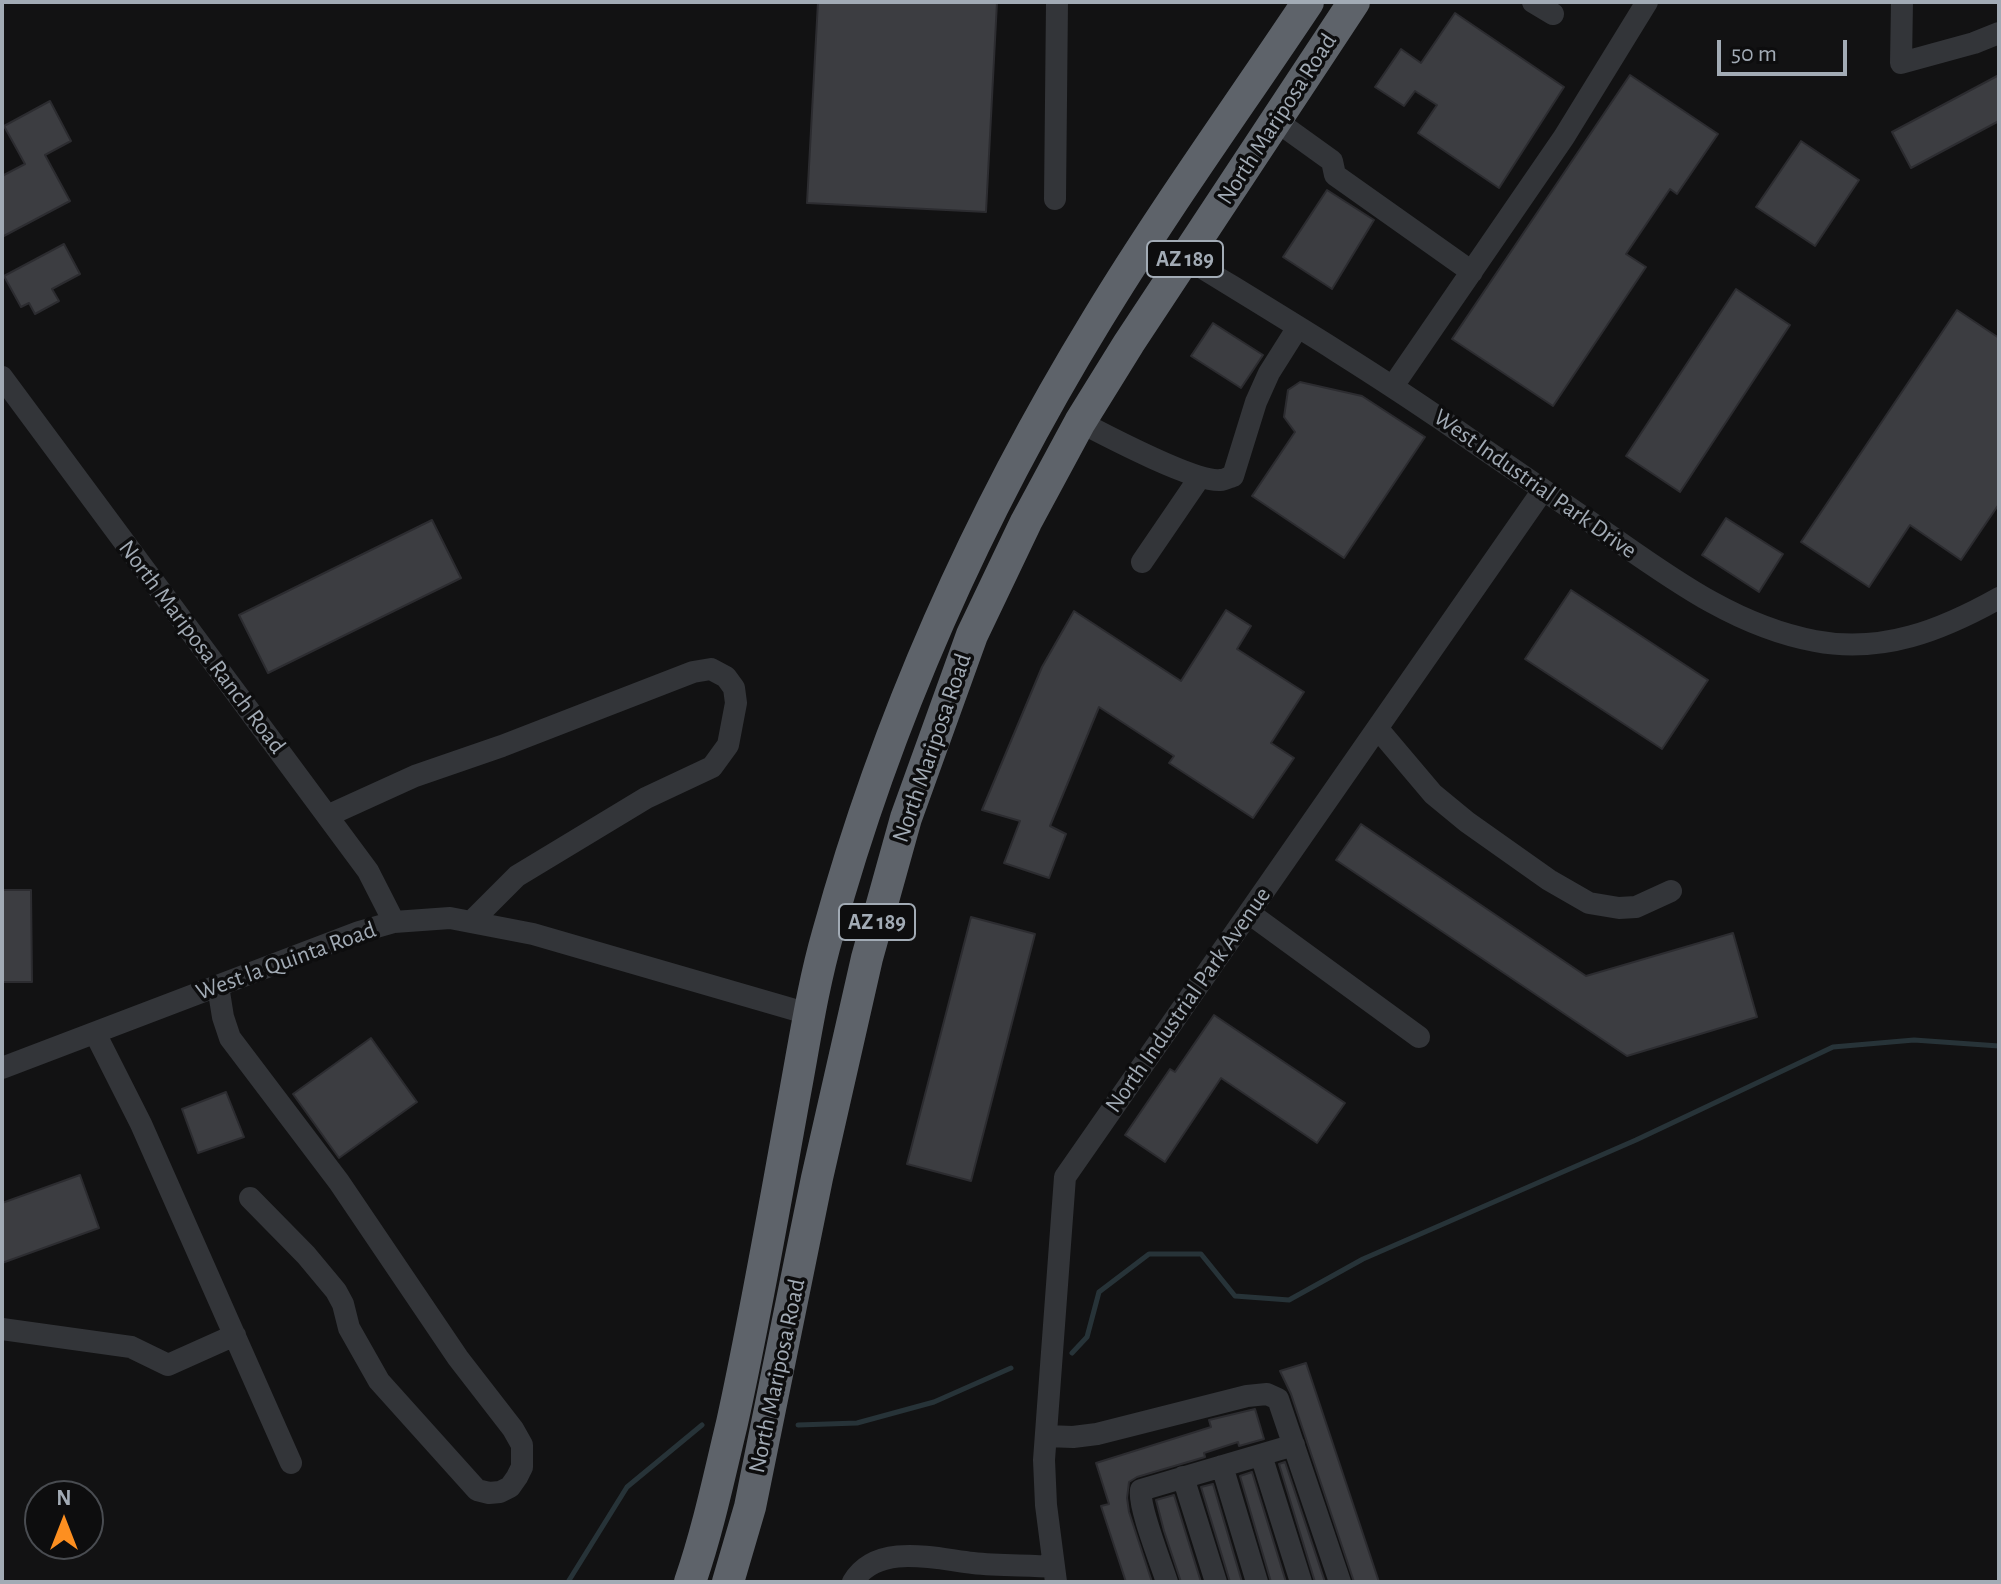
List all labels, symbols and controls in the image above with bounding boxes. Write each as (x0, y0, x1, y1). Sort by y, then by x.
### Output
scale bar (1721, 24, 1851, 74)
street label: North Mariposa Road (1211, 28, 1343, 210)
text: 50 m (1731, 42, 1777, 66)
road number: AZ 189 (1147, 241, 1223, 277)
street label: West Industrial Park Drive (1428, 403, 1642, 565)
street label: North Mariposa Ranch Road (112, 535, 292, 759)
street label: North Mariposa Road (886, 650, 978, 846)
street label: North Industrial Park Avenue (1099, 882, 1277, 1118)
road number: AZ 189 (839, 904, 915, 940)
street label: West la Quinta Road (192, 915, 380, 1007)
street label: North Mariposa Road (742, 1276, 812, 1476)
north arrow (24, 1480, 104, 1560)
text: N (56, 1487, 72, 1509)

